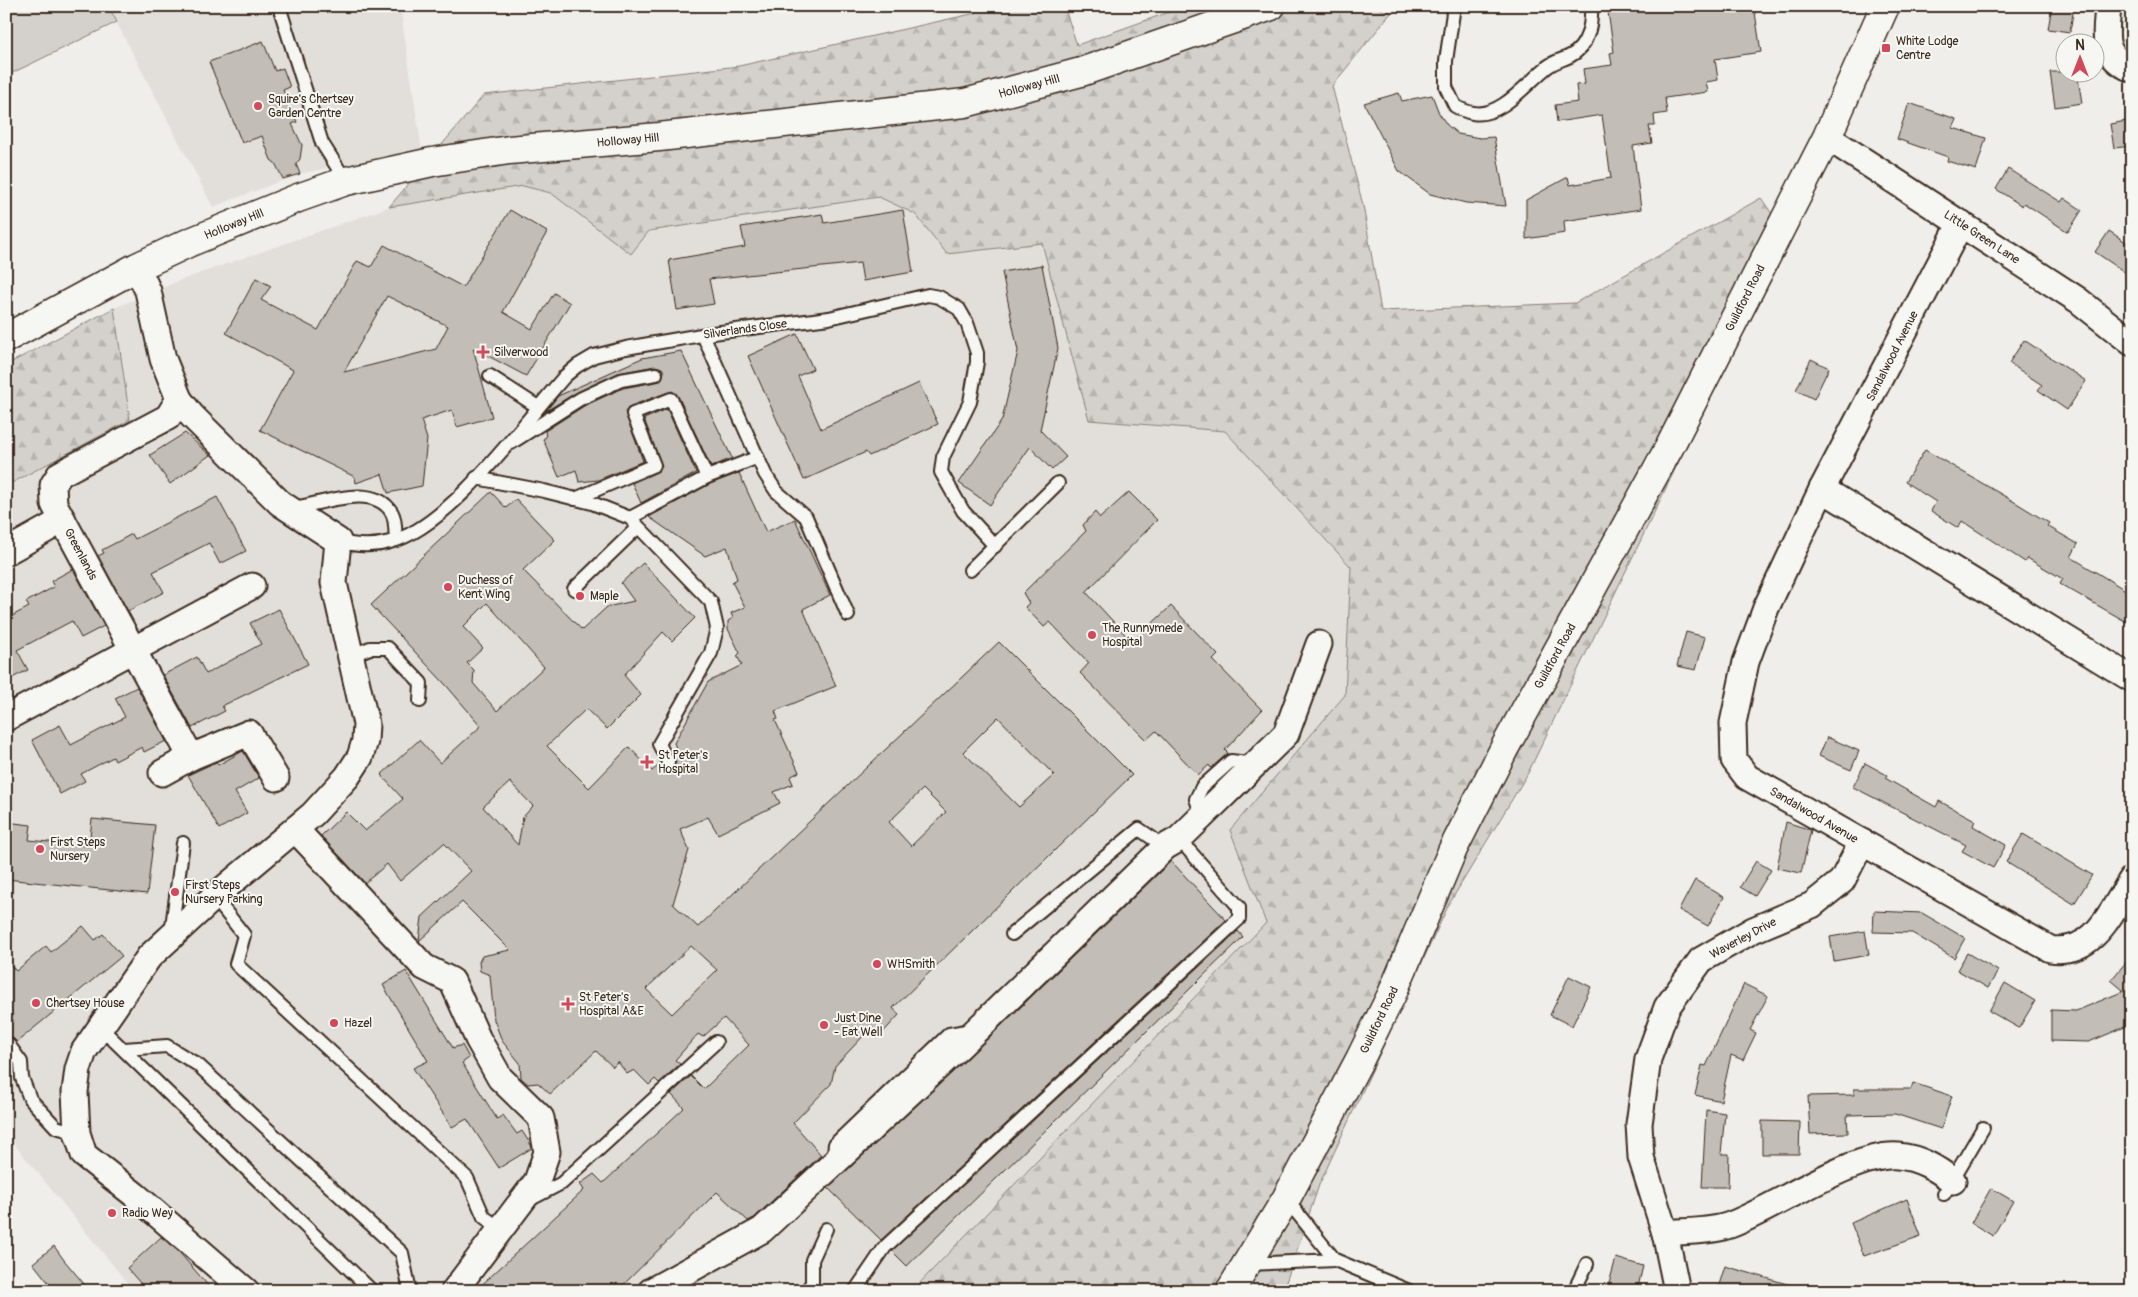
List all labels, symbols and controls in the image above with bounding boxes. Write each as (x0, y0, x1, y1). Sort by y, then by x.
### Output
north arrow (2056, 32, 2106, 82)
place label: White Lodge Centre (1896, 34, 1959, 63)
text: N (2075, 37, 2085, 54)
marker: White Lodge Centre (1880, 42, 1892, 54)
street label: Holloway Hill (997, 71, 1062, 102)
place label: Squire's Chertsey Garden Centre (268, 92, 354, 121)
marker: Squire's Chertsey Garden Centre (252, 100, 264, 112)
street label: Holloway Hill (596, 130, 660, 151)
street label: Holloway Hill (202, 206, 266, 243)
street label: Little Green Lane (1941, 207, 2023, 268)
street label: Guildford Road (1722, 262, 1769, 334)
street label: Sandalwood Avenue (1863, 308, 1922, 404)
street label: Silverlands Close (702, 316, 788, 343)
marker: Silverwood (476, 345, 490, 359)
place label: Silverwood (494, 345, 549, 360)
street label: Greenlands (61, 526, 101, 583)
place label: Duchess of Kent Wing (458, 573, 514, 602)
marker: Duchess of Kent Wing (442, 581, 454, 593)
place label: Maple (590, 589, 619, 604)
marker: Maple (574, 590, 586, 602)
place label: The Runnymede Hospital (1102, 621, 1183, 650)
street label: Guildford Road (1531, 621, 1580, 692)
marker: The Runnymede Hospital (1086, 629, 1098, 641)
place label: St Peter's Hospital (658, 748, 708, 777)
marker: St Peter's Hospital (640, 755, 654, 769)
street label: Sandalwood Avenue (1767, 784, 1861, 847)
place label: First Steps Nursery (50, 835, 106, 864)
marker: First Steps Nursery (34, 843, 46, 855)
place label: First Steps Nursery Parking (185, 878, 263, 907)
marker: First Steps Nursery Parking (169, 886, 181, 898)
street label: Waverley Drive (1707, 915, 1779, 962)
place label: WHSmith (887, 957, 935, 972)
marker: WHSmith (871, 958, 883, 970)
street label: Guildford Road (1357, 984, 1402, 1056)
place label: St Peter's Hospital A&E (579, 990, 644, 1019)
place label: Chertsey House (46, 996, 125, 1011)
marker: Chertsey House (30, 997, 42, 1009)
marker: St Peter's Hospital A&E (561, 997, 575, 1011)
place label: Just Dine - Eat Well (834, 1011, 883, 1040)
place label: Hazel (344, 1016, 372, 1031)
marker: Hazel (328, 1017, 340, 1029)
marker: Just Dine - Eat Well (818, 1019, 830, 1031)
place label: Radio Wey (122, 1206, 173, 1221)
marker: Radio Wey (106, 1207, 118, 1219)

